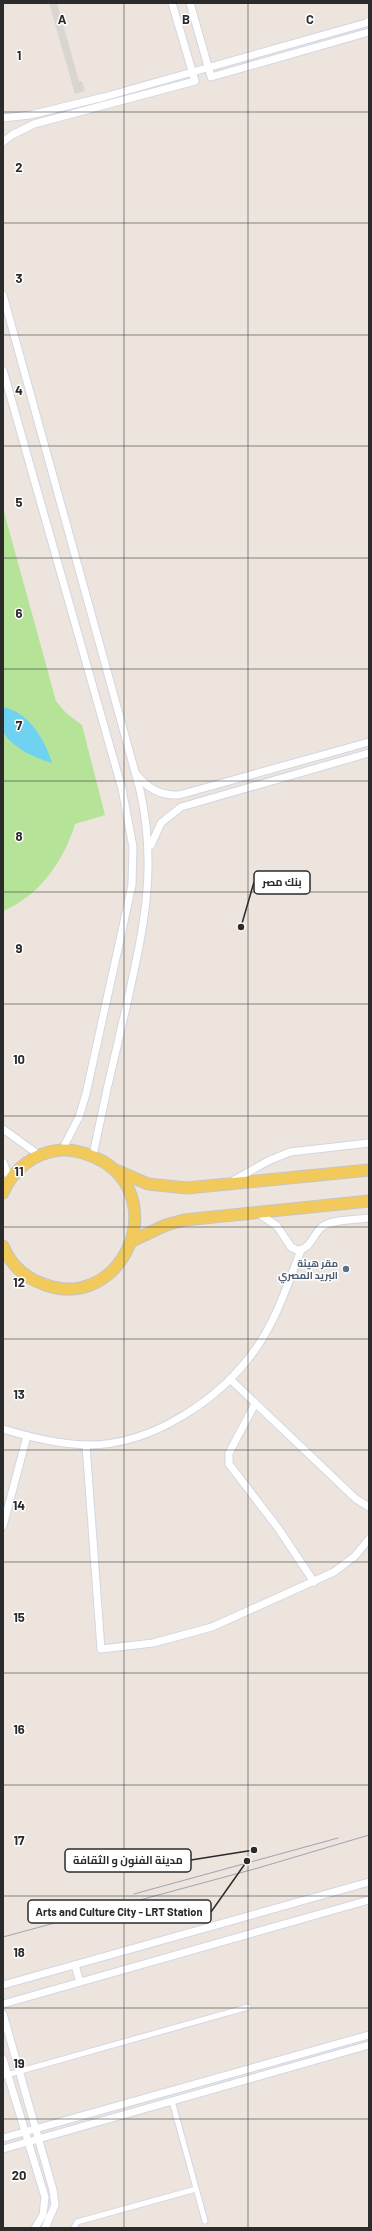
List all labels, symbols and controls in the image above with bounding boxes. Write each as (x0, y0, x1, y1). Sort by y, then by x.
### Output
text: A (58, 11, 67, 27)
text: B (182, 11, 190, 27)
text: C (306, 11, 314, 27)
text: 1 (17, 47, 21, 63)
text: 2 (15, 159, 23, 175)
text: 3 (15, 270, 23, 286)
text: 4 (15, 382, 23, 398)
text: 5 (15, 494, 23, 510)
text: 6 (16, 605, 23, 621)
text: 7 (16, 717, 23, 733)
text: 8 (15, 828, 23, 844)
callout: بنك مصر (254, 871, 310, 894)
text: بنك مصر (261, 875, 302, 889)
text: 9 (16, 940, 23, 956)
text: 10 (13, 1051, 25, 1067)
text: 11 (14, 1163, 24, 1179)
place label: مقر هيئة البريد المصري (278, 1257, 338, 1284)
marker: مقر هيئة البريد المصري (341, 1264, 351, 1274)
text: 12 (13, 1274, 25, 1290)
text: 13 (13, 1386, 25, 1402)
text: 14 (13, 1497, 25, 1513)
text: 15 (13, 1609, 25, 1625)
text: 16 (13, 1721, 25, 1737)
text: 17 (13, 1832, 25, 1848)
callout: مدينة الفنون و الثقافة (65, 1849, 191, 1872)
text: مدينة الفنون و الثقافة (73, 1853, 183, 1868)
callout: Arts and Culture City - LRT Station (28, 1900, 211, 1923)
text: Arts and Culture City - LRT Station (36, 1905, 202, 1918)
text: 18 (13, 1944, 25, 1960)
text: 19 (13, 2055, 25, 2071)
text: 20 (12, 2167, 26, 2183)

